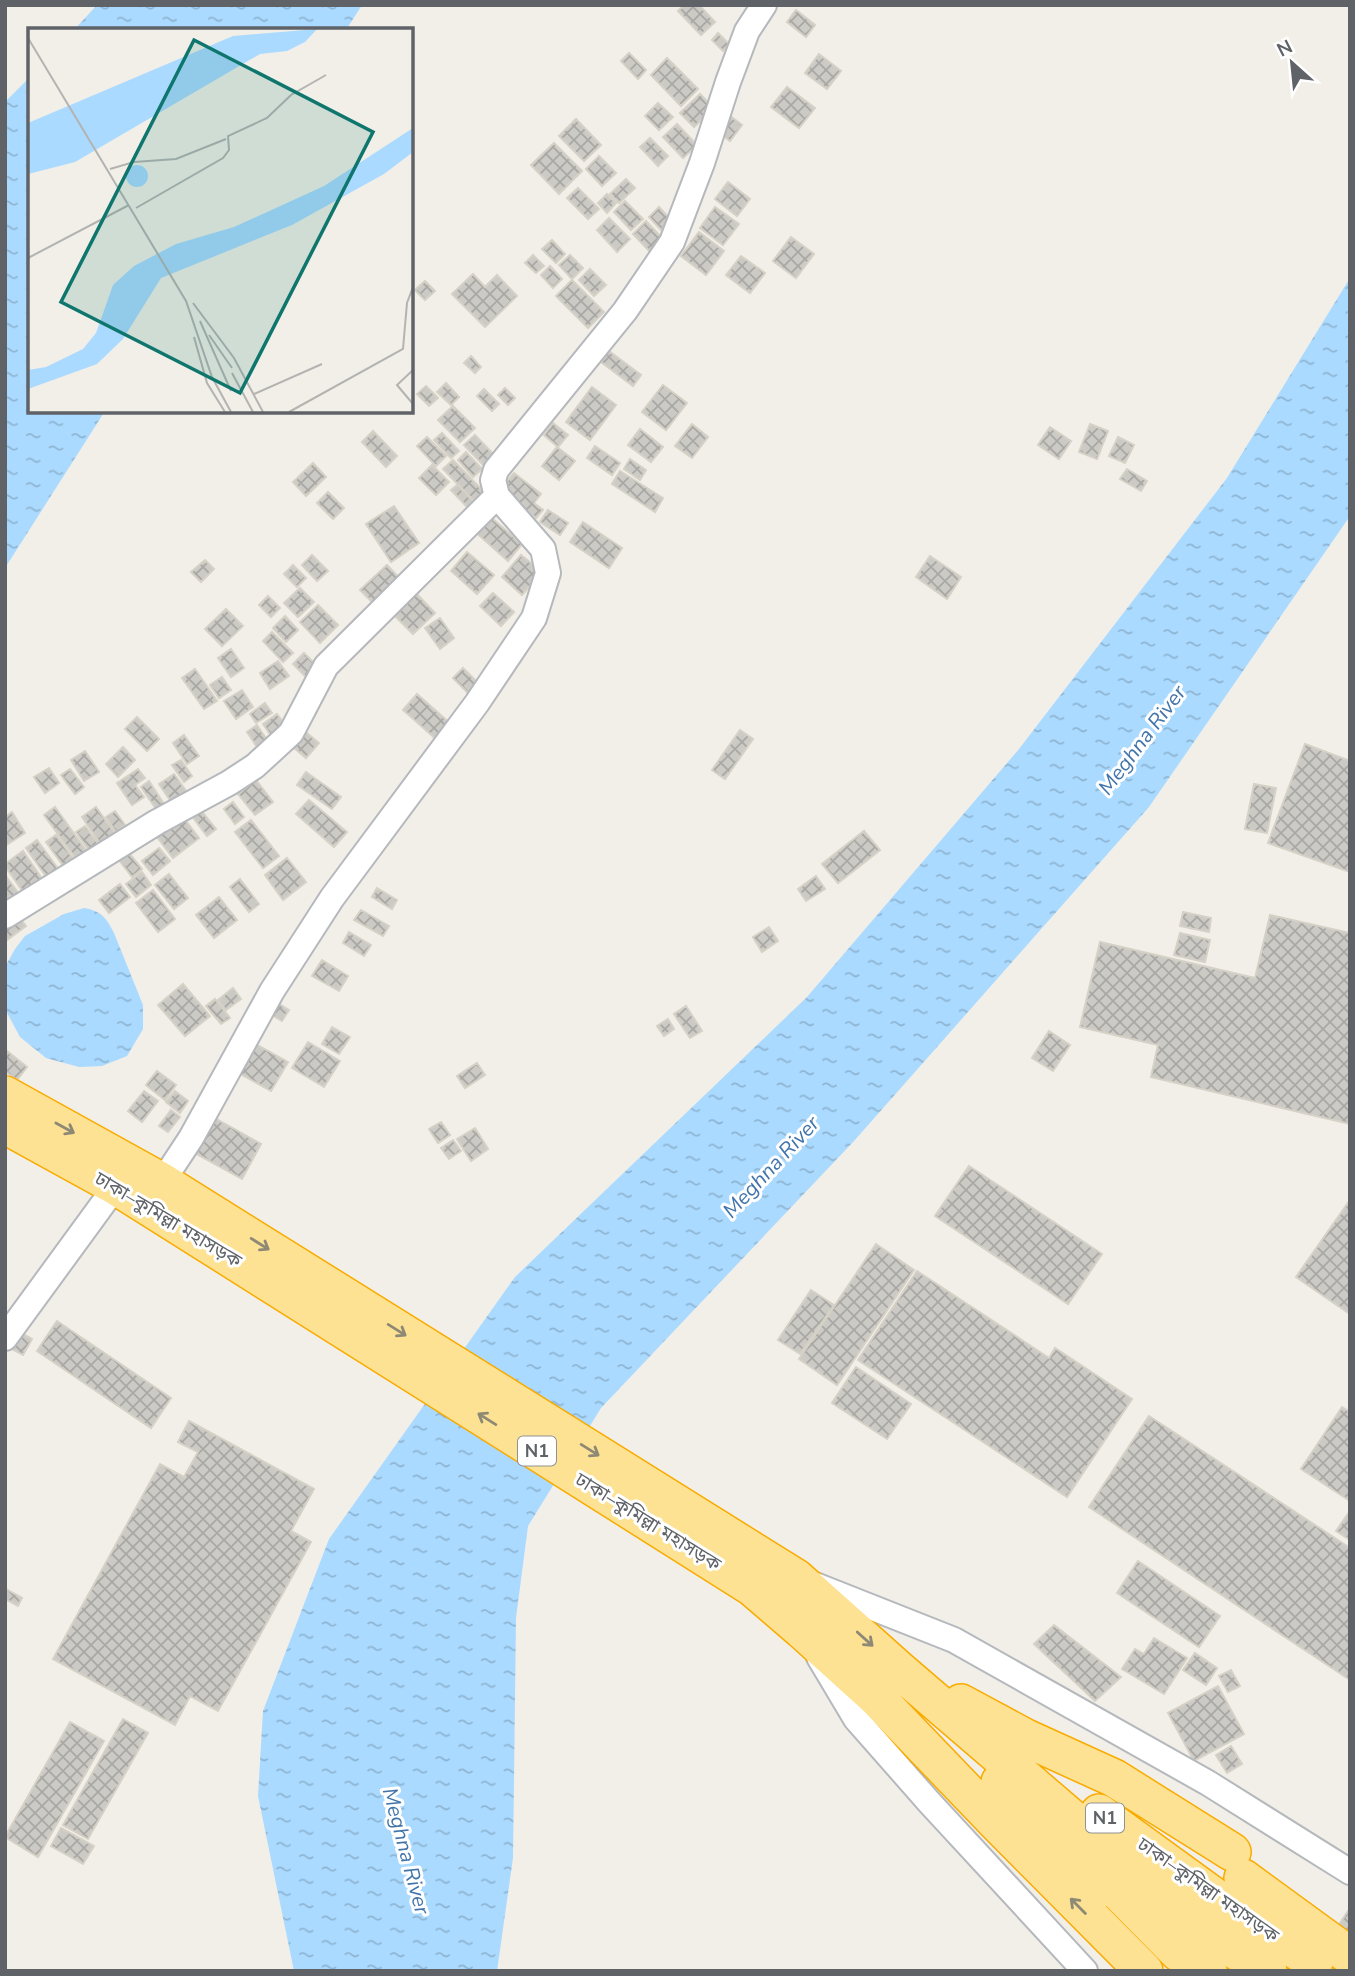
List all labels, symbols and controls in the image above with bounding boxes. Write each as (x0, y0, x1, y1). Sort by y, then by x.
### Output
inset map (28, 28, 413, 413)
north arrow (1257, 28, 1327, 98)
text: N (1272, 34, 1297, 64)
water label: Meghna River (1092, 679, 1193, 800)
water label: Meghna River (716, 1110, 826, 1224)
one-way arrow (54, 1122, 75, 1135)
street label: ঢাকা–কুমিল্লা মহাসড়ক (89, 1165, 247, 1275)
one-way arrow (250, 1238, 270, 1252)
one-way arrow (387, 1324, 407, 1338)
one-way arrow (478, 1412, 497, 1427)
road number: N1 (518, 1436, 556, 1466)
one-way arrow (580, 1444, 600, 1458)
street label: ঢাকা–কুমিল্লা মহাসড়ক (569, 1466, 726, 1578)
one-way arrow (856, 1631, 873, 1648)
water label: Meghna River (376, 1785, 436, 1918)
road number: N1 (1086, 1804, 1124, 1832)
street label: ঢাকা–কুমিল্লা মহাসড়ক (1131, 1831, 1285, 1949)
one-way arrow (1070, 1897, 1087, 1914)

